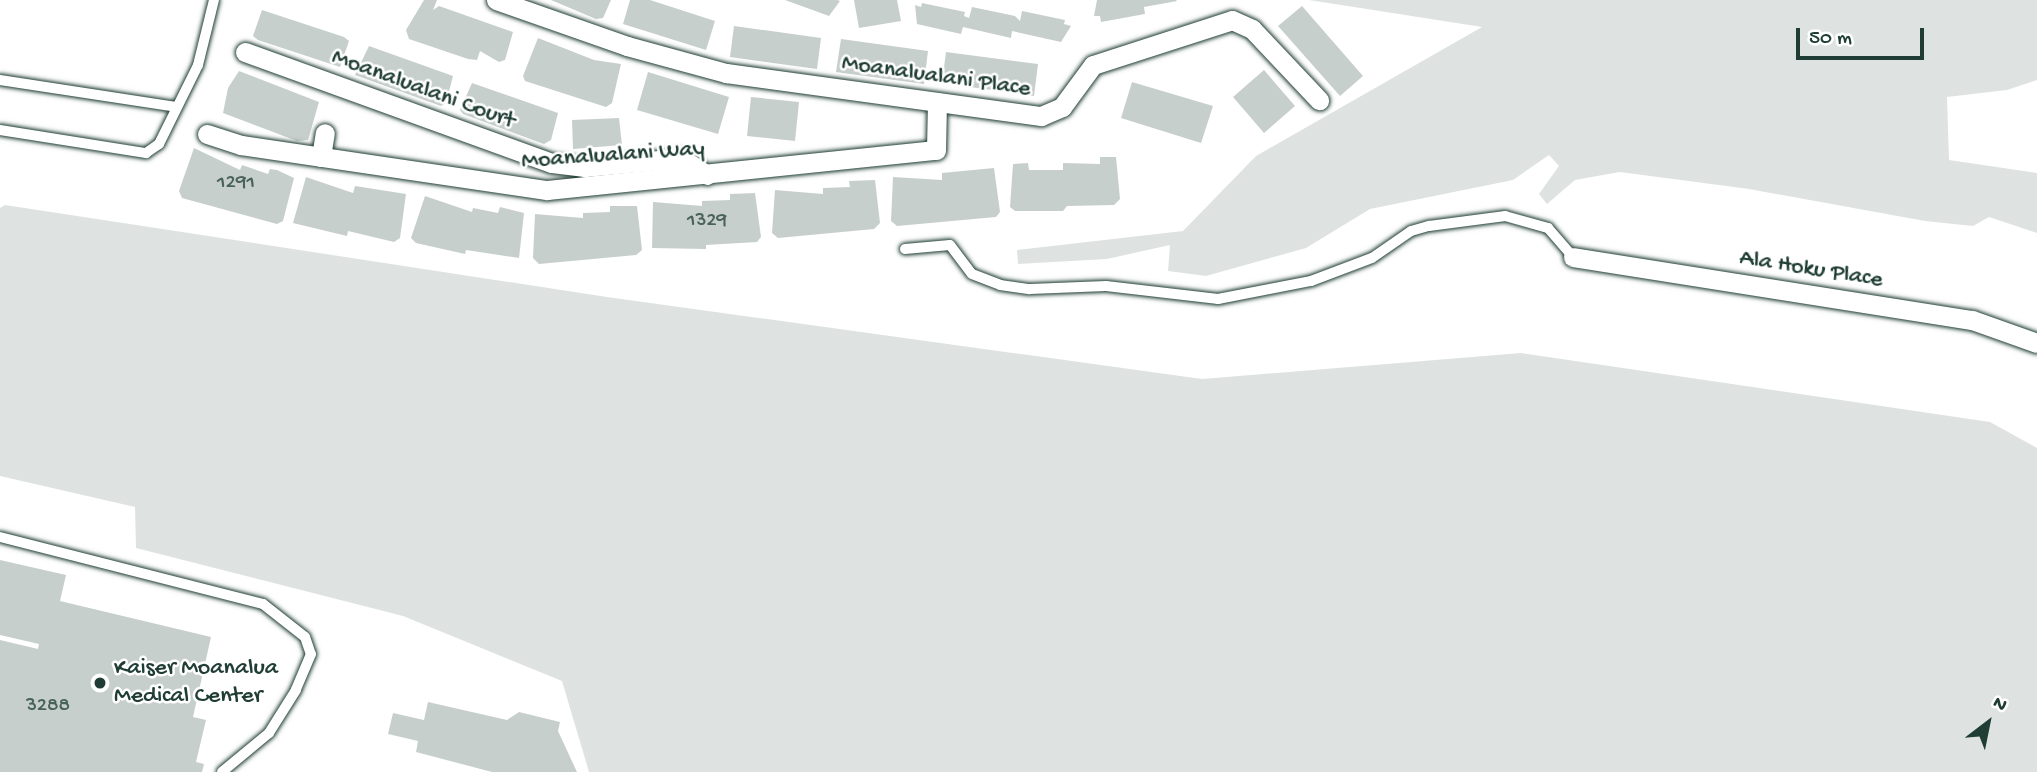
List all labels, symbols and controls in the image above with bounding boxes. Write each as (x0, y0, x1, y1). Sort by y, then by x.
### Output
scale bar (1799, 14, 1927, 58)
text: 50 m (1809, 27, 1852, 52)
street label: Moanalualani Court (327, 43, 519, 137)
street label: Moanalualani Place (840, 49, 1032, 105)
street label: Moanalualani Way (520, 135, 706, 177)
house number: 1291 (217, 171, 255, 197)
house number: 1329 (687, 209, 727, 235)
street label: Ala Hoku Place (1737, 244, 1885, 296)
place label: Kaiser Moanalua Medical Center (114, 655, 278, 711)
marker: Kaiser Moanalua Medical Center (92, 675, 108, 691)
north arrow (1953, 688, 2023, 758)
text: N (1988, 692, 2011, 718)
house number: 3288 (26, 694, 70, 720)

